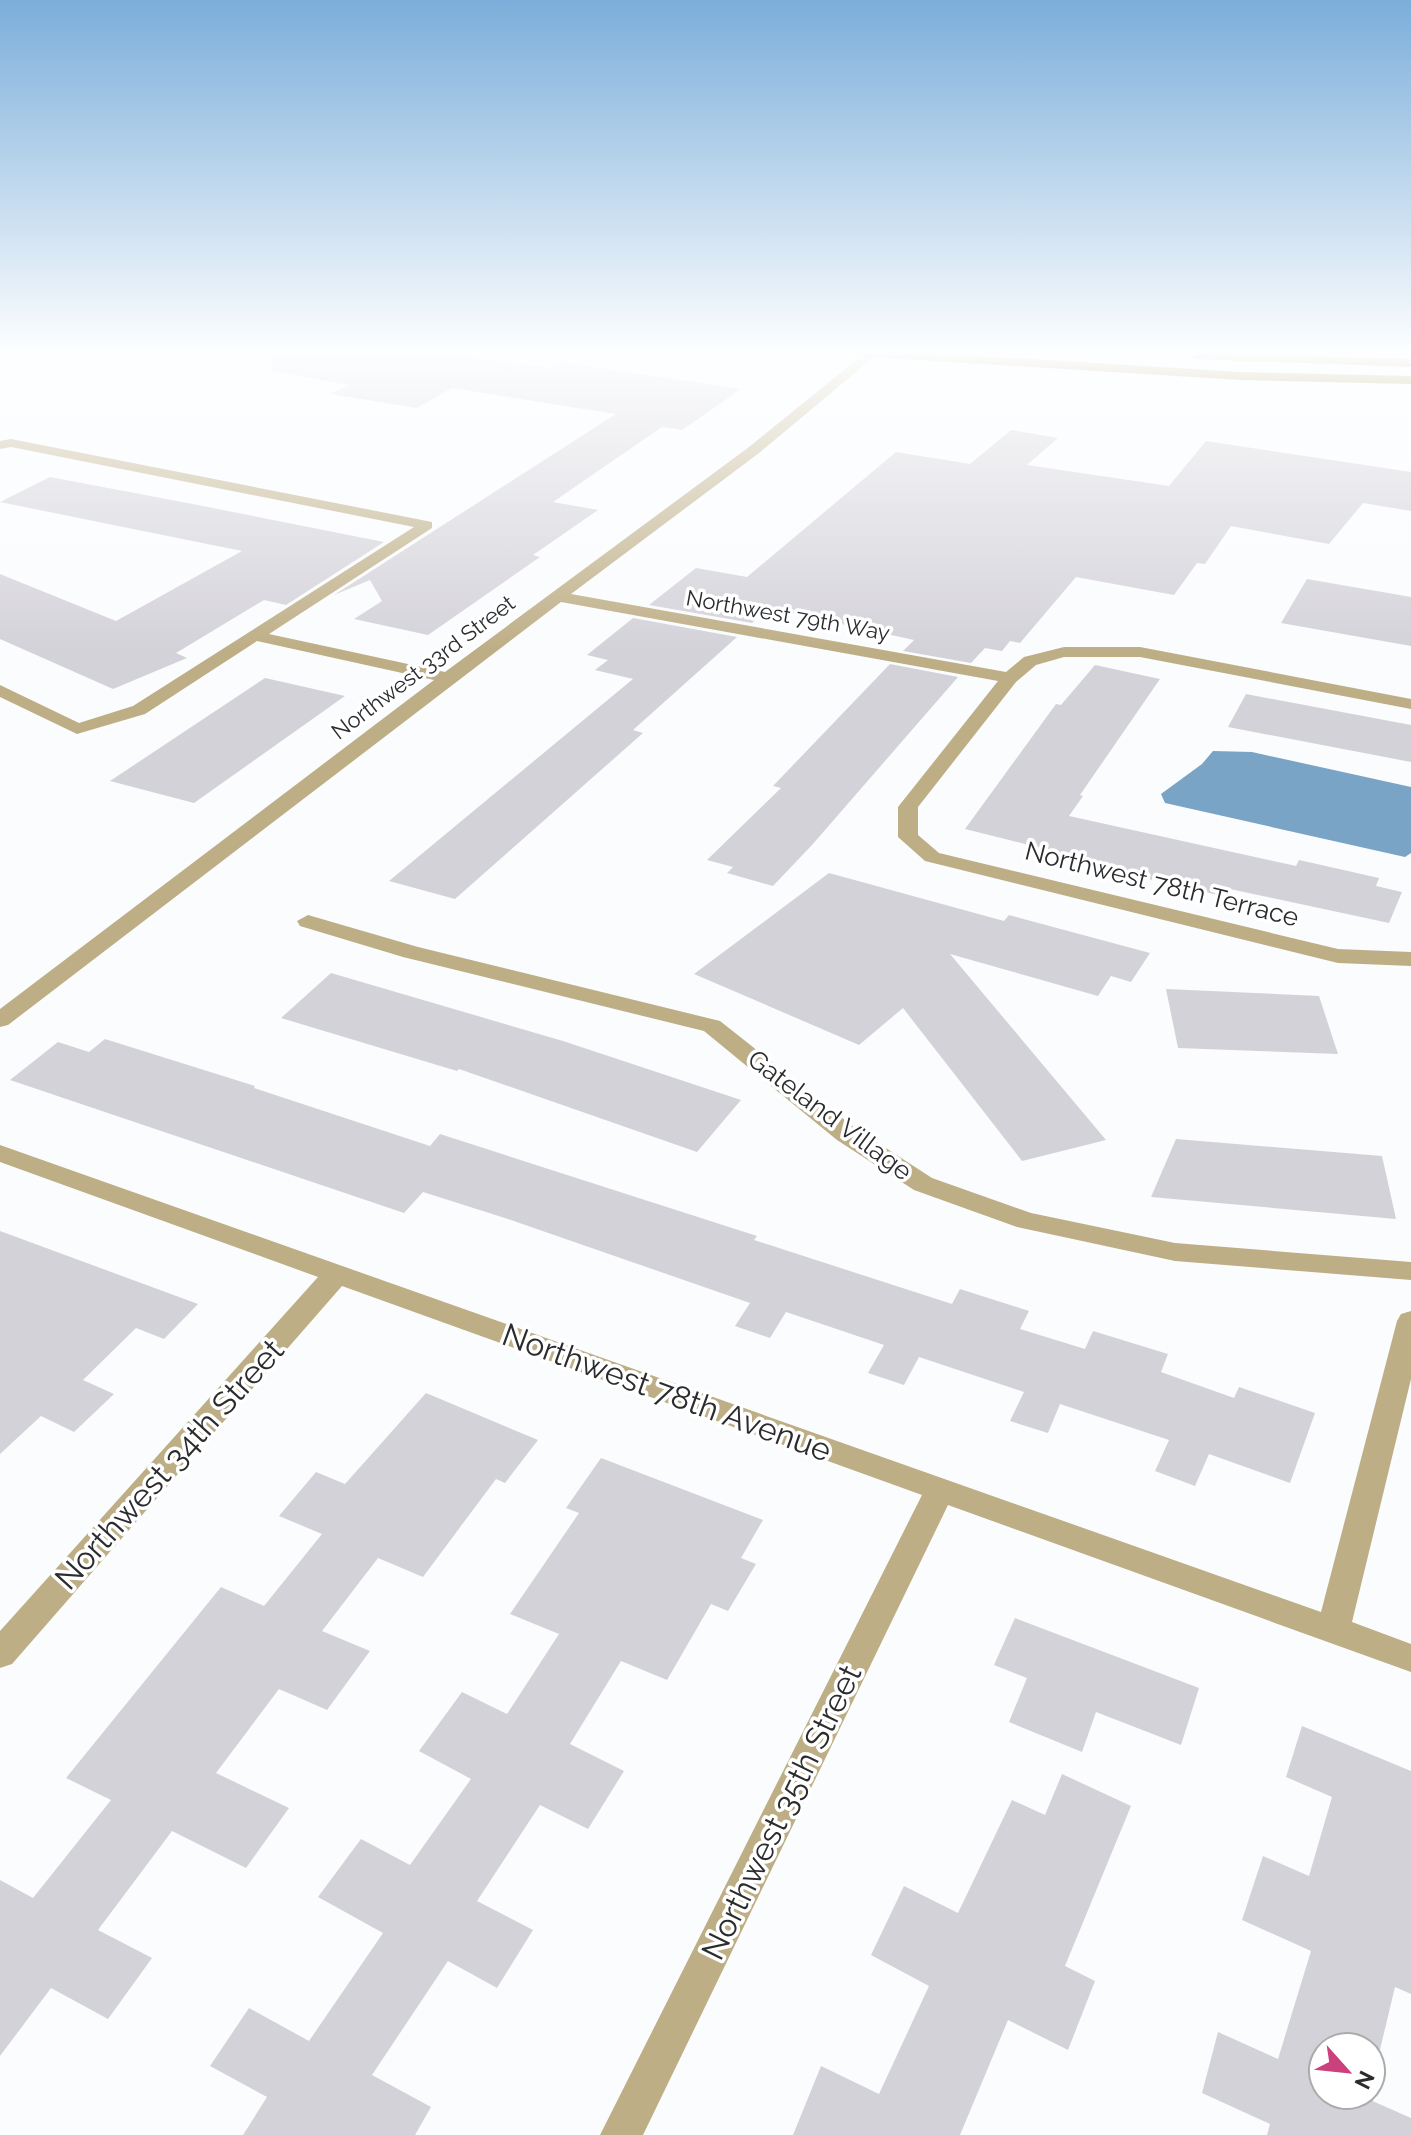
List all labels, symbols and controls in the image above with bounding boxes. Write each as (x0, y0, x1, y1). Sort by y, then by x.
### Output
street label: Northwest 79th Way (684, 584, 892, 646)
street label: Northwest 33rd Street (326, 589, 520, 744)
street label: Northwest 78th Terrace (1022, 835, 1302, 933)
street label: Gateland Village (742, 1044, 918, 1186)
street label: Northwest 78th Avenue (498, 1315, 836, 1469)
street label: Northwest 34th Street (47, 1331, 291, 1596)
street label: Northwest 35th Street (694, 1658, 869, 1965)
north arrow (1307, 2031, 1387, 2111)
text: N (1349, 2067, 1380, 2093)

